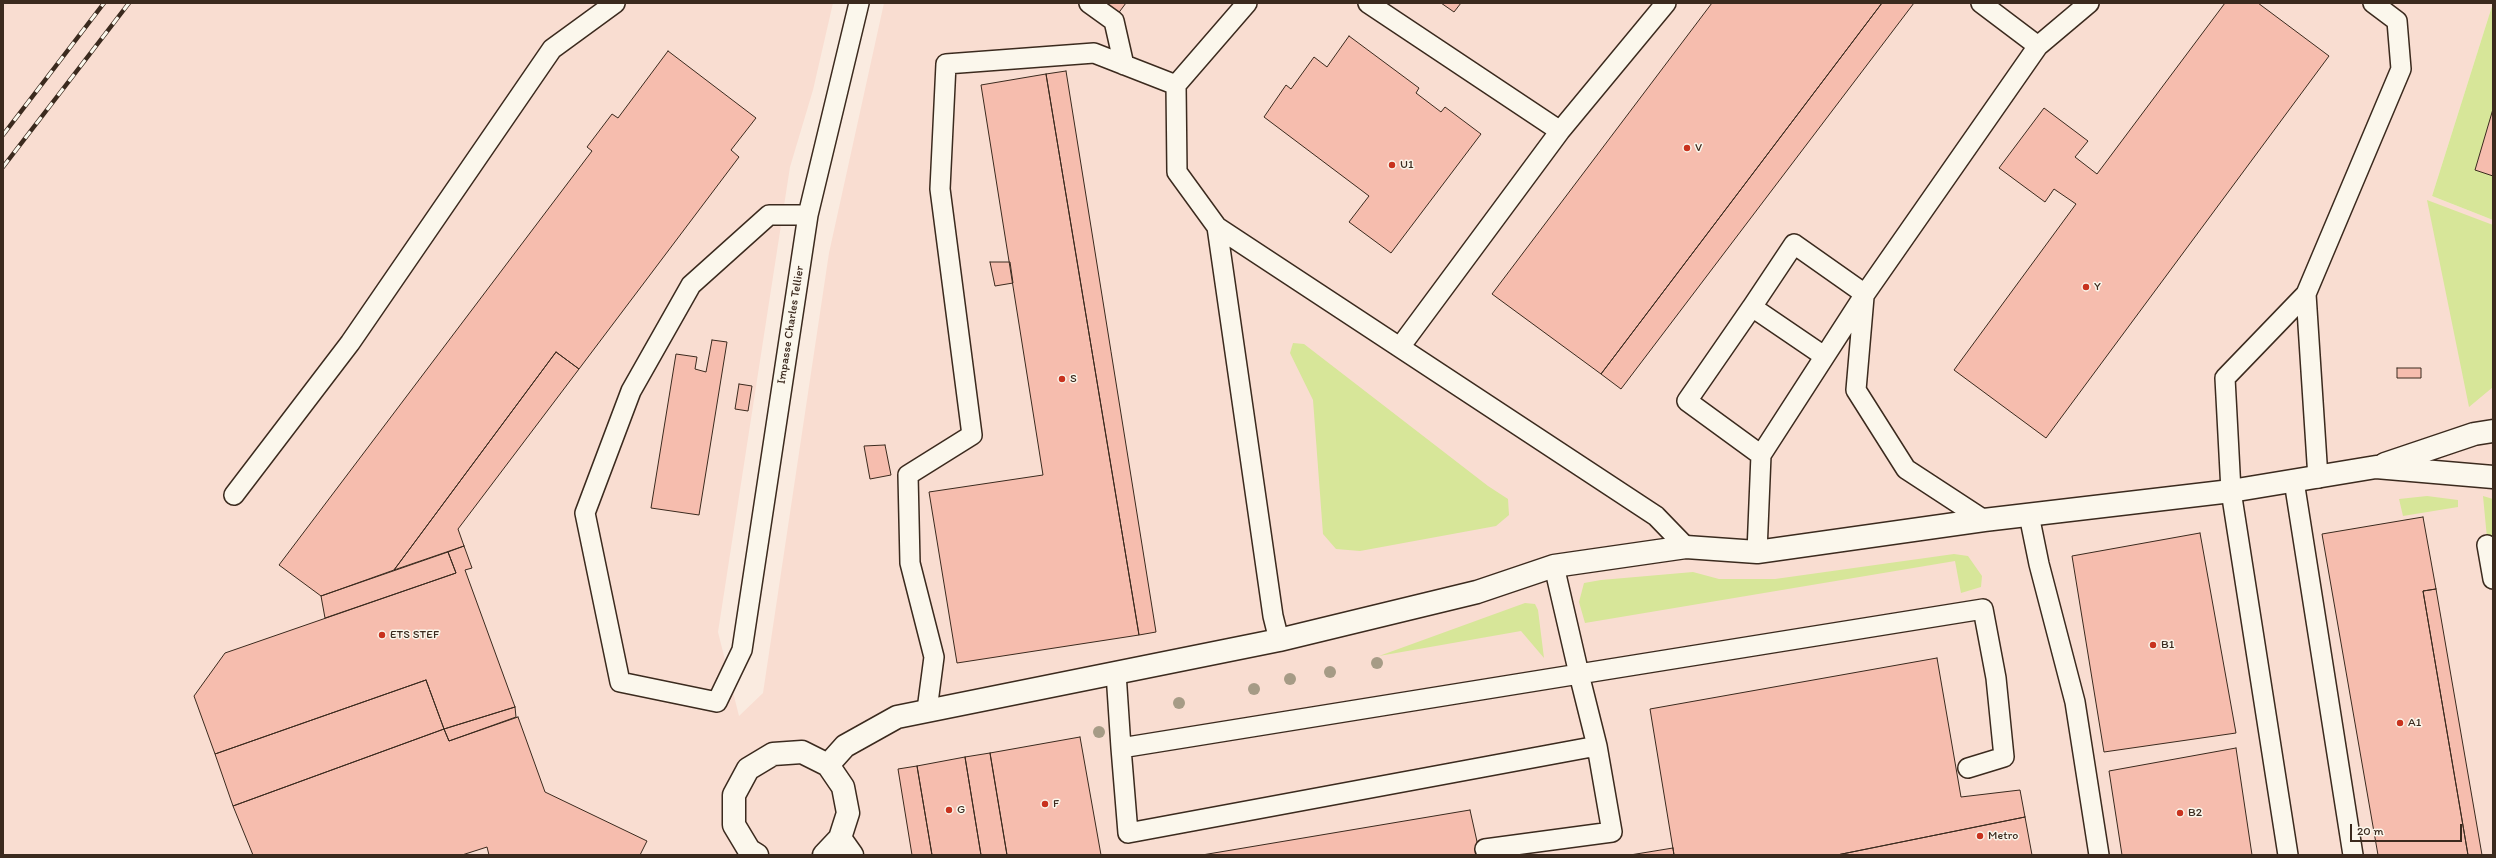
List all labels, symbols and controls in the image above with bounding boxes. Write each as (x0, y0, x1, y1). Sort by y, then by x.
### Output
place label: V (1695, 141, 1702, 155)
marker: V (1682, 143, 1692, 153)
place label: U1 (1400, 158, 1414, 172)
marker: U1 (1387, 160, 1397, 170)
street label: Impasse Charles Tellier (775, 265, 807, 385)
place label: Y (2094, 280, 2101, 294)
marker: Y (2081, 282, 2091, 292)
place label: S (1070, 372, 1077, 386)
marker: S (1057, 374, 1067, 384)
place label: ETS STEF (390, 628, 439, 642)
marker: ETS STEF (377, 630, 387, 640)
place label: B1 (2161, 638, 2174, 652)
marker: B1 (2148, 640, 2158, 650)
place label: A1 (2408, 716, 2421, 730)
marker: A1 (2395, 718, 2405, 728)
place label: F (1053, 797, 1059, 811)
marker: F (1040, 799, 1050, 809)
place label: G (957, 803, 965, 817)
marker: G (944, 805, 954, 815)
place label: B2 (2188, 806, 2202, 820)
marker: B2 (2175, 808, 2185, 818)
scale bar (2352, 816, 2464, 842)
text: 20 m (2357, 824, 2384, 838)
place label: Metro (1988, 829, 2018, 843)
marker: Metro (1975, 831, 1985, 841)

